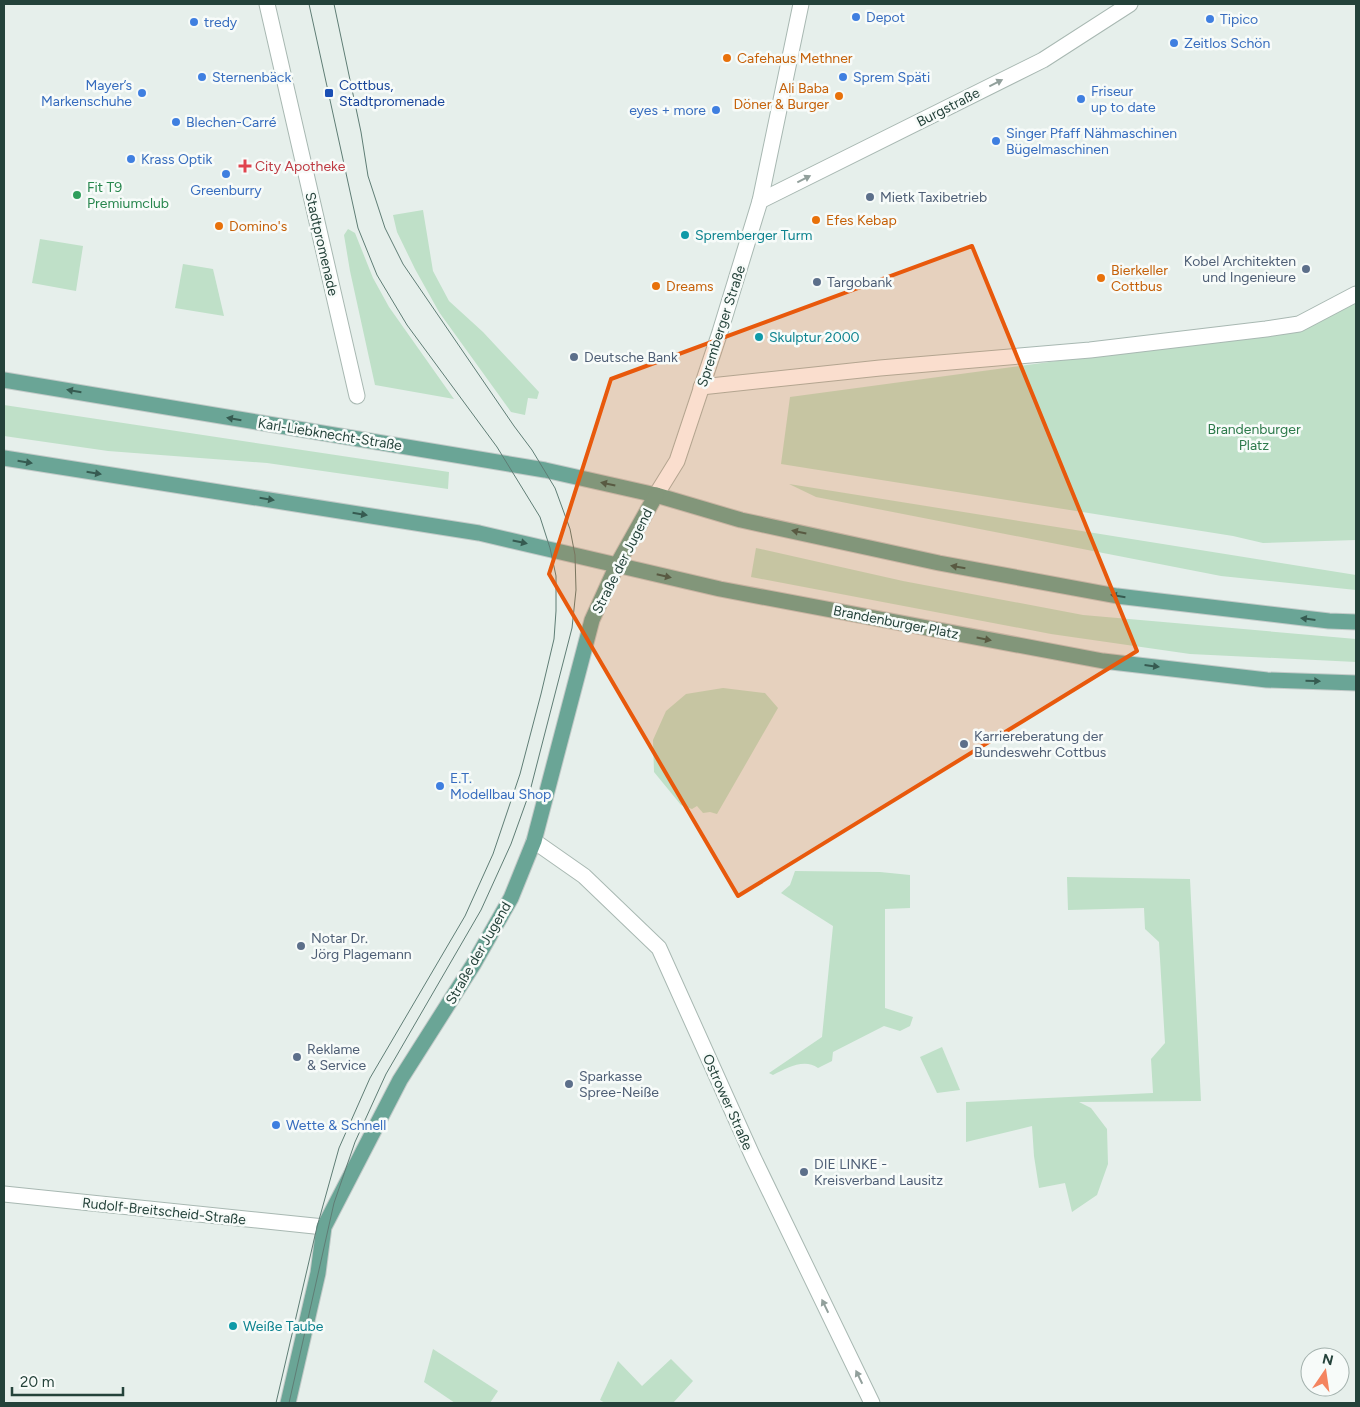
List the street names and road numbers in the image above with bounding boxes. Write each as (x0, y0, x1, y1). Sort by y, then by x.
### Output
street label: Burgstraße (914, 84, 983, 131)
street label: Stadtpromenade (301, 191, 342, 298)
street label: Spremberger Straße (694, 263, 749, 389)
street label: Karl-Liebknecht-Straße (257, 415, 404, 454)
street label: Straße der Jugend (589, 506, 656, 617)
street label: Brandenburger Platz (832, 602, 960, 643)
street label: Straße der Jugend (442, 899, 515, 1008)
street label: Ostrower Straße (699, 1052, 756, 1153)
street label: Rudolf-Breitscheid-Straße (81, 1194, 247, 1229)

